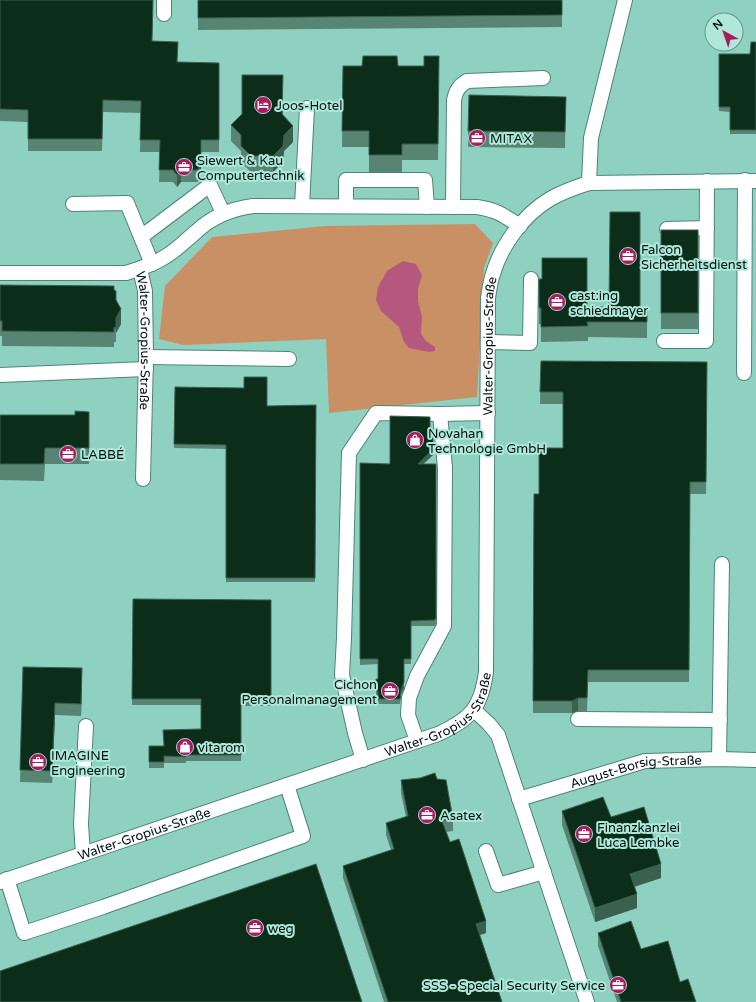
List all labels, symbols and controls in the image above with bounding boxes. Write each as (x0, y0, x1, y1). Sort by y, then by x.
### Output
north arrow (704, 12, 744, 52)
text: N (710, 17, 725, 33)
hotel icon: Joos-Hotel (253, 95, 273, 115)
place label: Joos-Hotel (276, 98, 342, 114)
office icon: MITAX (467, 128, 487, 148)
place label: MITAX (490, 131, 532, 147)
place label: Siewert & Kau Computertechnik (197, 153, 304, 184)
office icon: Siewert & Kau Computertechnik (174, 157, 194, 177)
place label: Falcon Sicherheitsdienst (641, 242, 747, 273)
office icon: Falcon Sicherheitsdienst (618, 246, 638, 266)
street label: Walter-Gropius-Straße (132, 270, 153, 410)
street label: Walter-Gropius-Straße (480, 275, 501, 416)
place label: cast:ing schiedmayer (570, 288, 648, 319)
office icon: cast:ing schiedmayer (547, 292, 567, 312)
place label: Novahan Technologie GmbH (428, 426, 546, 457)
shop icon: Novahan Technologie GmbH (405, 430, 425, 450)
office icon: LABBÉ (58, 444, 78, 464)
place label: LABBÉ (81, 447, 124, 463)
street label: Walter-Gropius-Straße (383, 671, 495, 760)
place label: Cichon Personalmanagement (241, 677, 377, 708)
office icon: Cichon Personalmanagement (380, 681, 400, 701)
shop icon: vitarom (175, 737, 195, 757)
place label: vitarom (198, 740, 245, 756)
place label: IMAGINE Engineering (51, 748, 126, 779)
office icon: IMAGINE Engineering (28, 752, 48, 772)
street label: August-Borsig-Straße (568, 752, 702, 792)
street label: Walter-Gropius-Straße (76, 804, 213, 864)
office icon: Asatex (417, 805, 437, 825)
place label: Asatex (440, 808, 482, 824)
place label: Finanzkanzlei Luca Lembke (597, 820, 680, 851)
office icon: Finanzkanzlei Luca Lembke (574, 824, 594, 844)
office icon: weg (245, 918, 265, 938)
place label: weg (268, 921, 294, 937)
office icon: SSS - Special Security Service (608, 975, 628, 995)
place label: SSS - Special Security Service (423, 978, 605, 994)

